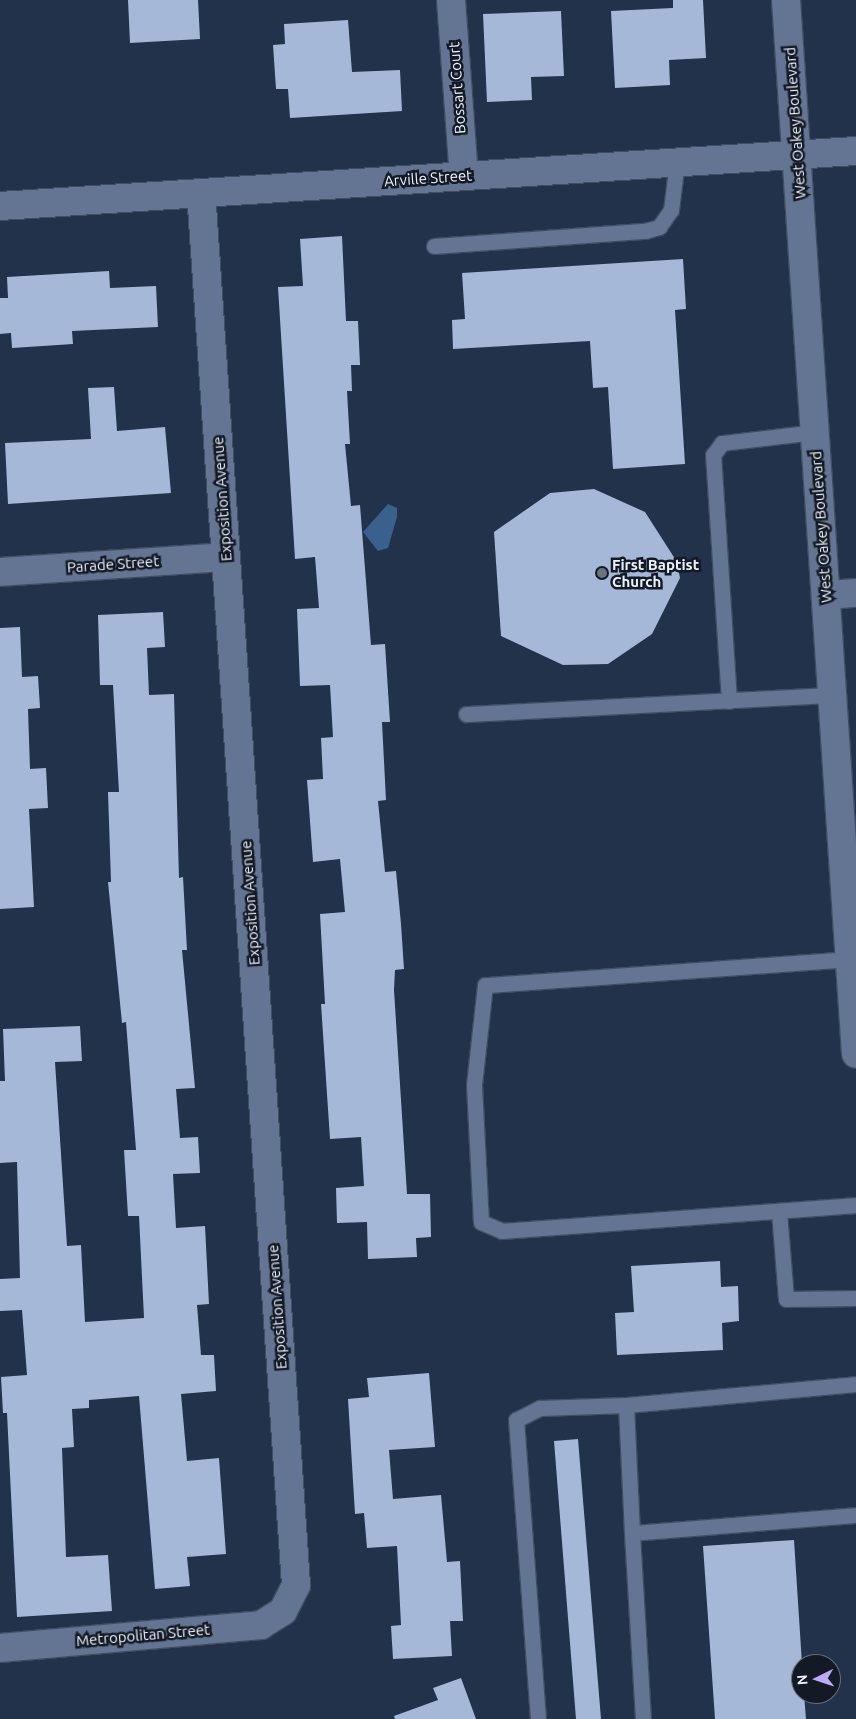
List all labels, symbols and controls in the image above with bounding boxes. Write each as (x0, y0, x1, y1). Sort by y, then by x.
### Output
street label: Bossart Court (445, 41, 469, 135)
street label: West Oakey Boulevard (781, 47, 809, 199)
street label: Arville Street (383, 166, 473, 190)
street label: Exposition Avenue (209, 436, 235, 562)
street label: West Oakey Boulevard (807, 451, 835, 603)
street label: Parade Street (66, 552, 160, 576)
place label: First Baptist Church (612, 555, 699, 590)
marker: First Baptist Church (596, 567, 608, 579)
street label: Exposition Avenue (237, 840, 263, 966)
street label: Exposition Avenue (264, 1244, 290, 1370)
street label: Metropolitan Street (75, 1620, 211, 1650)
north arrow (791, 1654, 841, 1704)
text: N (794, 1674, 810, 1686)

